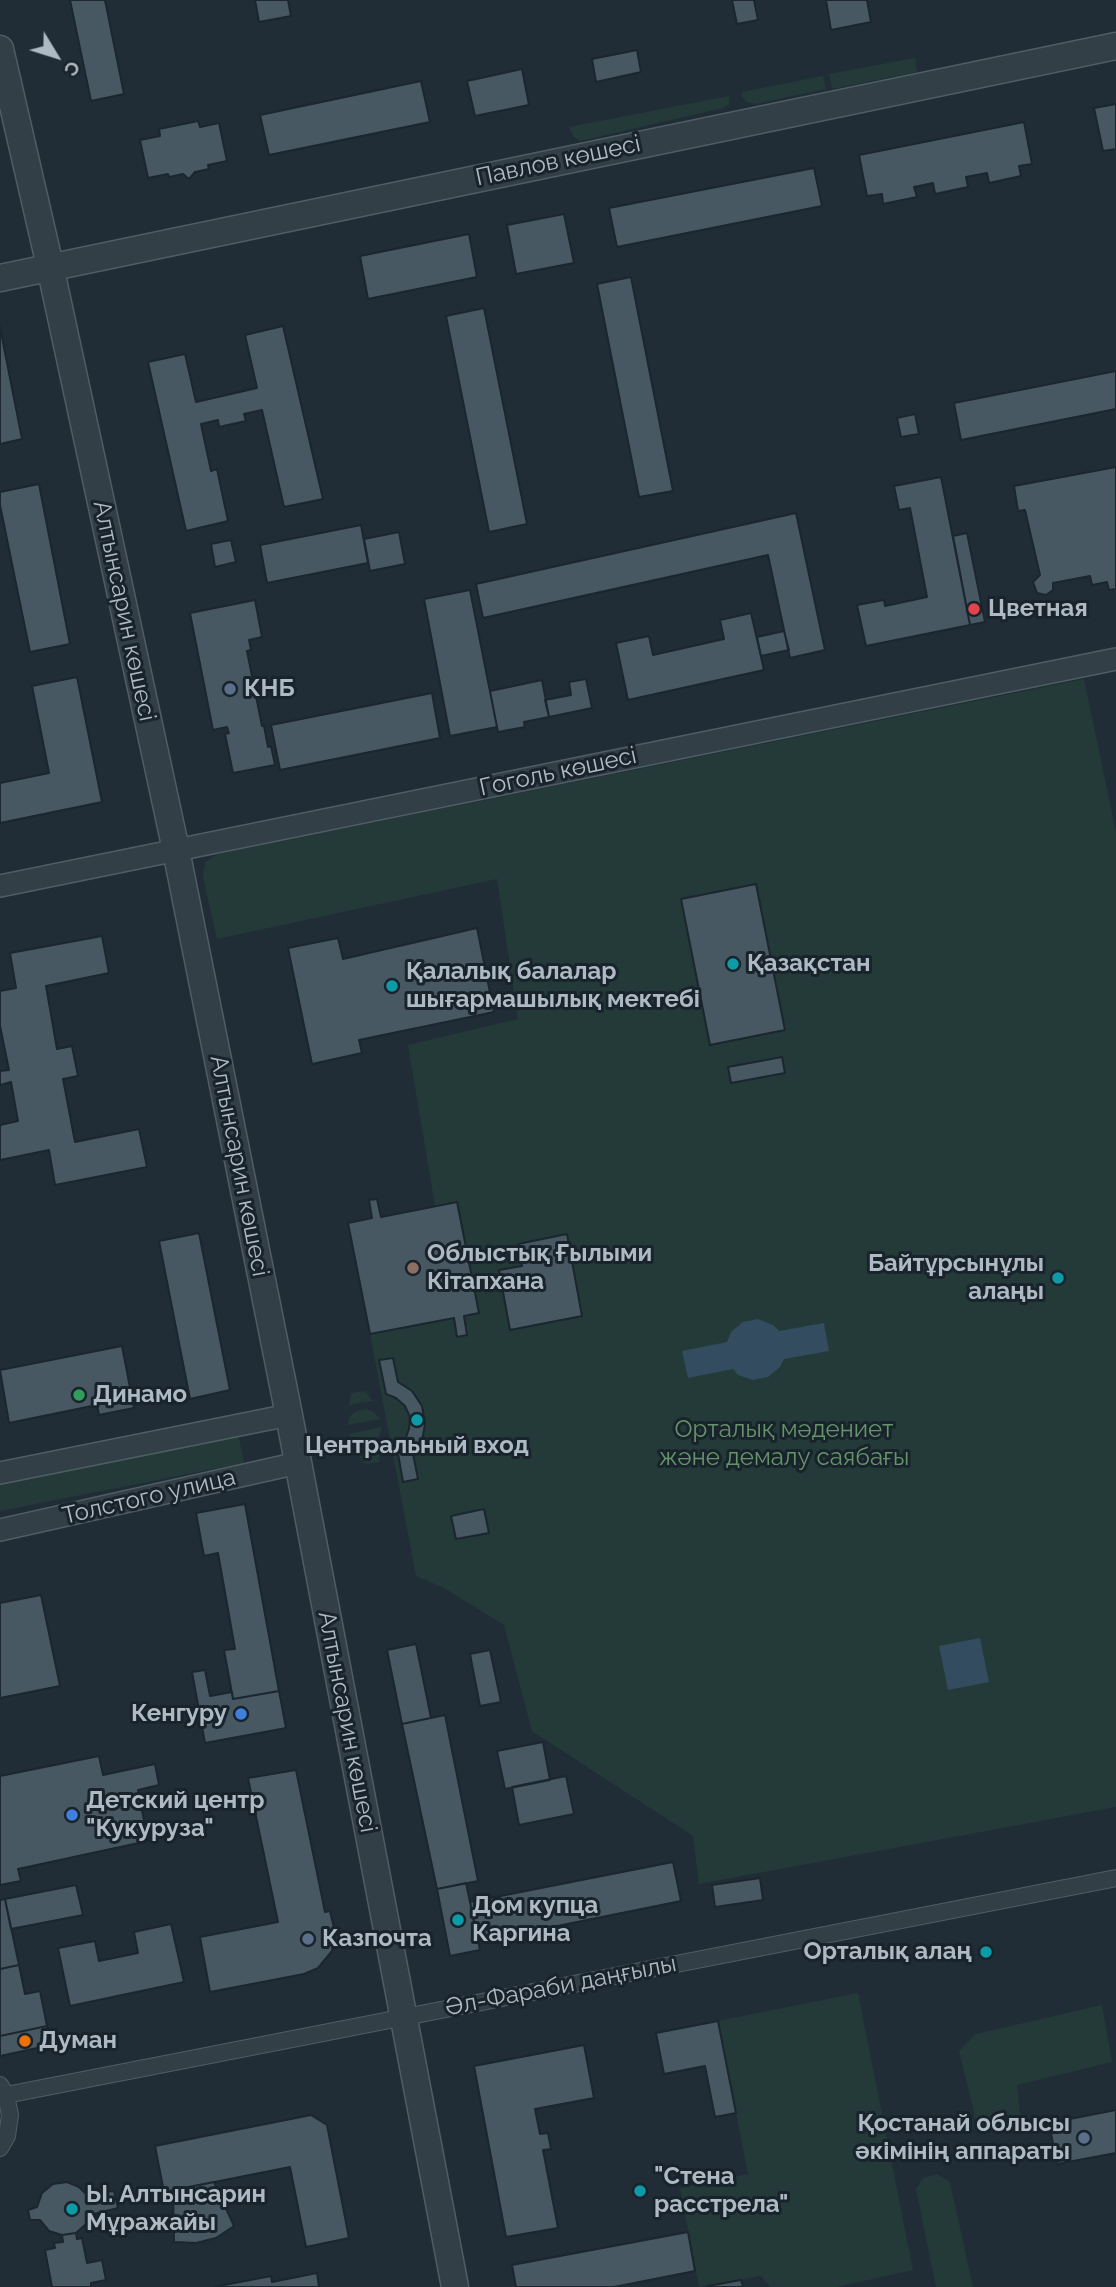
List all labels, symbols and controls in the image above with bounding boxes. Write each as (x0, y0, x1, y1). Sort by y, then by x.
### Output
north arrow (21, 21, 91, 91)
text: С (60, 57, 85, 81)
street label: Павлов көшесі (473, 129, 643, 193)
street label: Алтынсарин көшесі (87, 498, 161, 724)
place label: Цветная (988, 595, 1088, 623)
marker: Цветная (966, 601, 982, 617)
place label: КНБ (244, 675, 294, 703)
marker: КНБ (222, 681, 238, 697)
street label: Гоголь көшесі (477, 741, 639, 803)
place label: Қазақстан (747, 950, 871, 978)
marker: Қазақстан (725, 956, 741, 972)
place label: Қалалық балалар шығармашылық мектебі (406, 958, 700, 1014)
marker: Қалалық балалар шығармашылық мектебі (384, 978, 400, 994)
street label: Алтынсарин көшесі (203, 1053, 275, 1279)
place label: Облыстық Ғылыми Кітапхана (427, 1240, 652, 1296)
place label: Байтұрсынұлы алаңы (868, 1250, 1044, 1306)
marker: Облыстық Ғылыми Кітапхана (405, 1260, 421, 1276)
marker: Байтұрсынұлы алаңы (1050, 1270, 1066, 1286)
place label: Динамо (93, 1381, 187, 1409)
marker: Динамо (71, 1387, 87, 1403)
marker: Центральный вход (409, 1412, 425, 1428)
park label: Орталық мәдениет және демалу саябағы (659, 1416, 909, 1472)
place label: Центральный вход (305, 1432, 529, 1460)
street label: Толстого улица (60, 1463, 238, 1531)
street label: Алтынсарин көшесі (311, 1609, 383, 1835)
place label: Кенгуру (131, 1700, 227, 1728)
marker: Кенгуру (233, 1706, 249, 1722)
place label: Детский центр "Кукуруза" (86, 1787, 264, 1843)
marker: Детский центр "Кукуруза" (64, 1807, 80, 1823)
place label: Дом купца Каргина (472, 1892, 598, 1948)
marker: Дом купца Каргина (450, 1912, 466, 1928)
place label: Казпочта (322, 1925, 432, 1953)
marker: Казпочта (300, 1931, 316, 1947)
place label: Орталық алаң (804, 1938, 972, 1966)
marker: Орталық алаң (978, 1944, 994, 1960)
street label: Әл-Фараби даңғылы (443, 1949, 679, 2023)
place label: Думан (39, 2027, 117, 2055)
marker: Думан (17, 2033, 33, 2049)
place label: Қостанай облысы әкімінің аппараты (855, 2110, 1070, 2166)
marker: Қостанай облысы әкімінің аппараты (1076, 2130, 1092, 2146)
place label: "Стена расстрела" (654, 2163, 788, 2219)
place label: Ы. Алтынсарин Мұражайы (86, 2181, 266, 2237)
marker: "Стена расстрела" (632, 2183, 648, 2199)
marker: Ы. Алтынсарин Мұражайы (64, 2201, 80, 2217)

